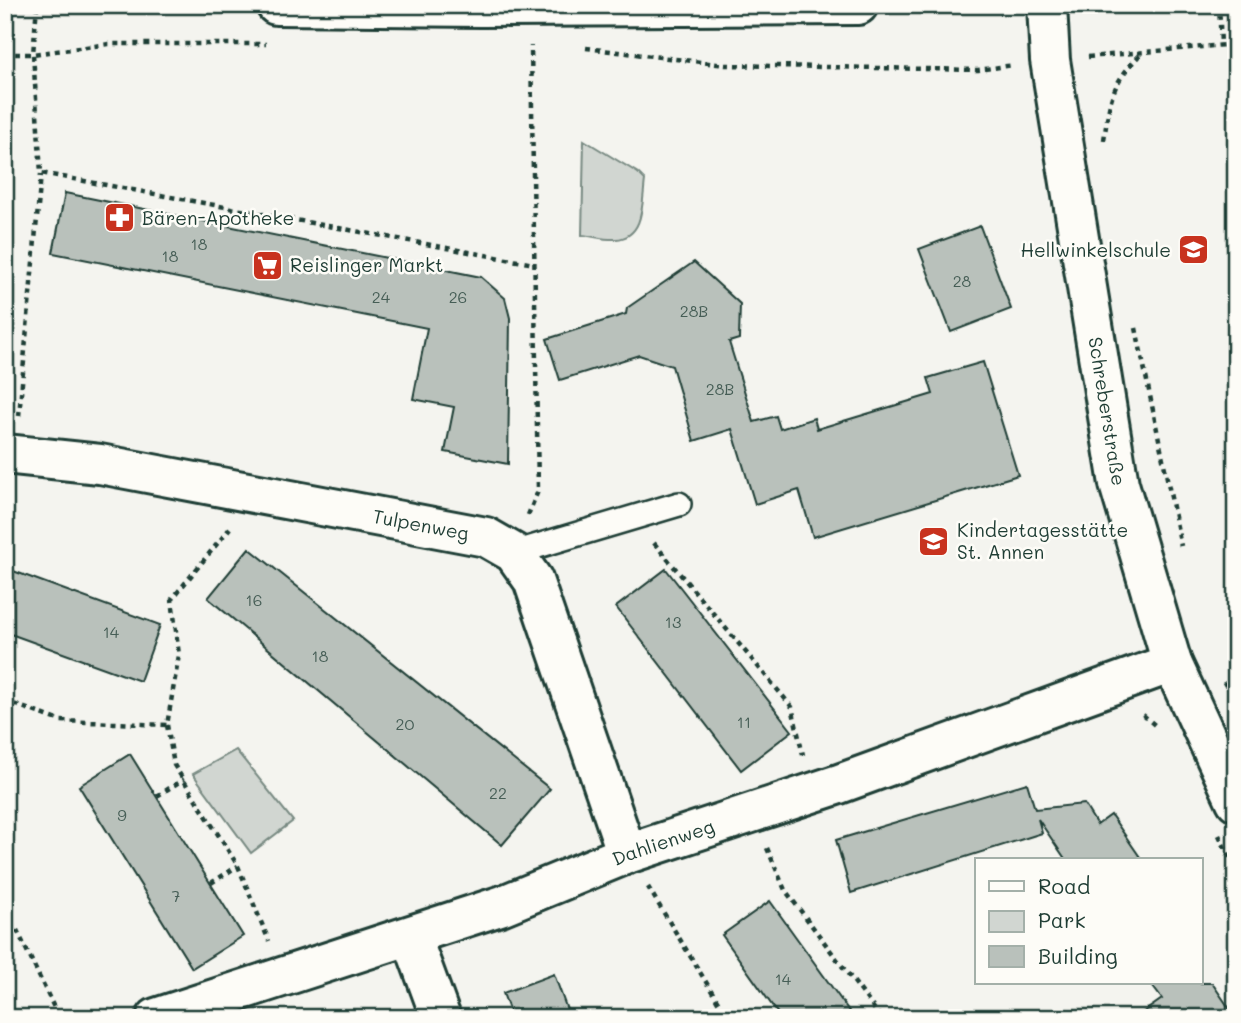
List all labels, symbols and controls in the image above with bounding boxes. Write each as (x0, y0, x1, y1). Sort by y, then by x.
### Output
pharmacy icon: Bären-Apotheke (102, 201, 136, 235)
place label: Bären-Apotheke (142, 205, 294, 230)
house number: 18 (191, 233, 208, 254)
school or university icon: Hellwinkelschule (1177, 233, 1211, 267)
place label: Hellwinkelschule (1020, 237, 1171, 262)
house number: 18 (162, 245, 179, 266)
supermarket icon: Reislinger Markt (250, 248, 284, 282)
place label: Reislinger Markt (290, 252, 443, 277)
house number: 28 (953, 270, 972, 291)
house number: 24 (372, 286, 391, 307)
house number: 26 (449, 286, 467, 307)
house number: 28B (680, 300, 708, 321)
street label: Schreberstraße (1083, 335, 1132, 487)
house number: 28B (706, 378, 734, 399)
street label: Tulpenweg (371, 503, 471, 546)
place label: Kindertagesstätte St. Annen (957, 517, 1128, 564)
school or university icon: Kindertagesstätte St. Annen (917, 524, 951, 558)
house number: 16 (246, 589, 262, 610)
house number: 13 (665, 611, 681, 632)
house number: 14 (103, 621, 120, 642)
house number: 18 (312, 645, 329, 666)
house number: 11 (737, 711, 751, 732)
house number: 20 (396, 713, 415, 734)
house number: 22 (489, 782, 507, 803)
house number: 9 (117, 804, 127, 825)
street label: Dahlienweg (608, 813, 717, 871)
legend (975, 858, 1202, 984)
text: Road (1038, 872, 1090, 899)
house number: 7 (172, 885, 181, 906)
text: Park (1038, 906, 1086, 933)
text: Building (1038, 942, 1118, 969)
house number: 14 (775, 968, 792, 989)

